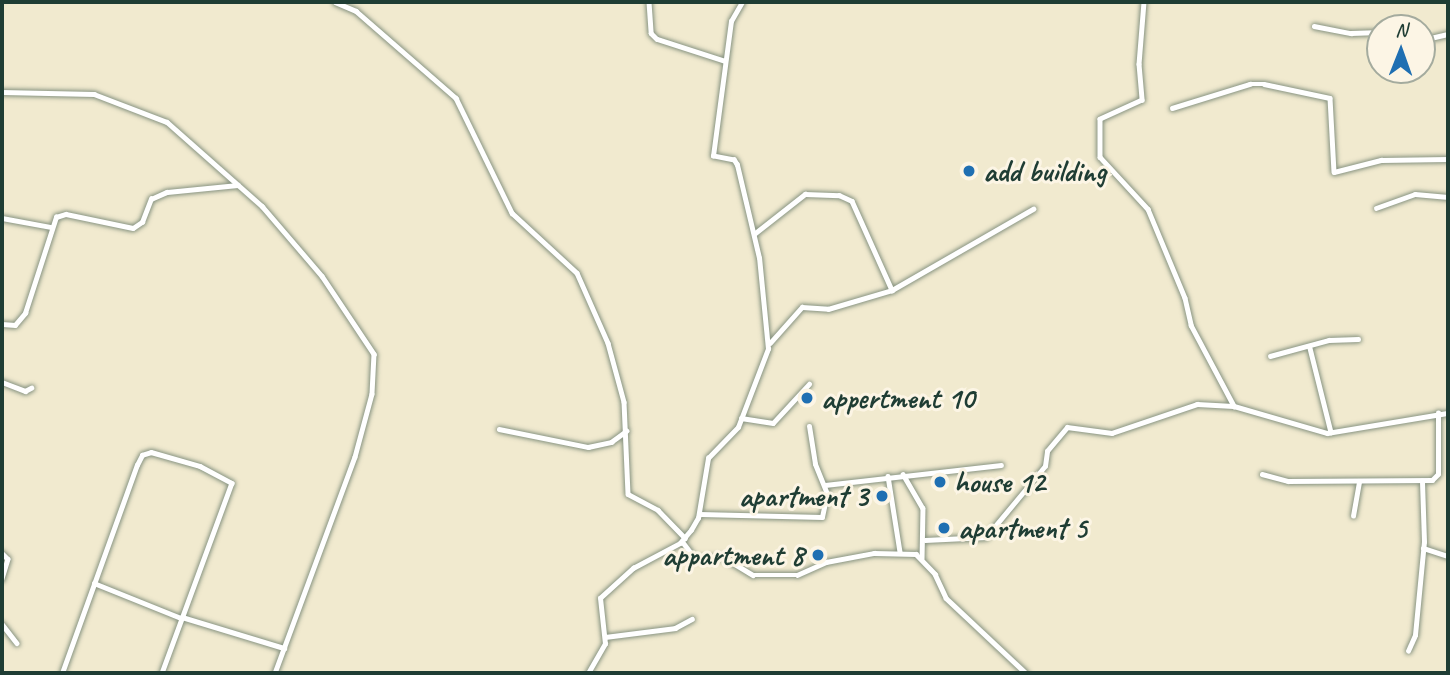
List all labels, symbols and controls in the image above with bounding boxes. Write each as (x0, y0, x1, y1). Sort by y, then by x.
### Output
north arrow (1366, 14, 1436, 84)
text: N (1395, 18, 1407, 42)
place label: add building (983, 153, 1106, 189)
marker: add building (961, 163, 977, 179)
place label: appertment 10 (821, 380, 974, 416)
marker: appertment 10 (799, 390, 815, 406)
place label: house 12 (954, 464, 1045, 500)
marker: house 12 (932, 474, 948, 490)
place label: apartment 3 (739, 478, 868, 514)
marker: apartment 3 (874, 488, 890, 504)
place label: apartment 5 (958, 510, 1087, 546)
marker: apartment 5 (936, 520, 952, 536)
place label: appartment 8 (662, 537, 804, 573)
marker: appartment 8 (810, 547, 826, 563)

